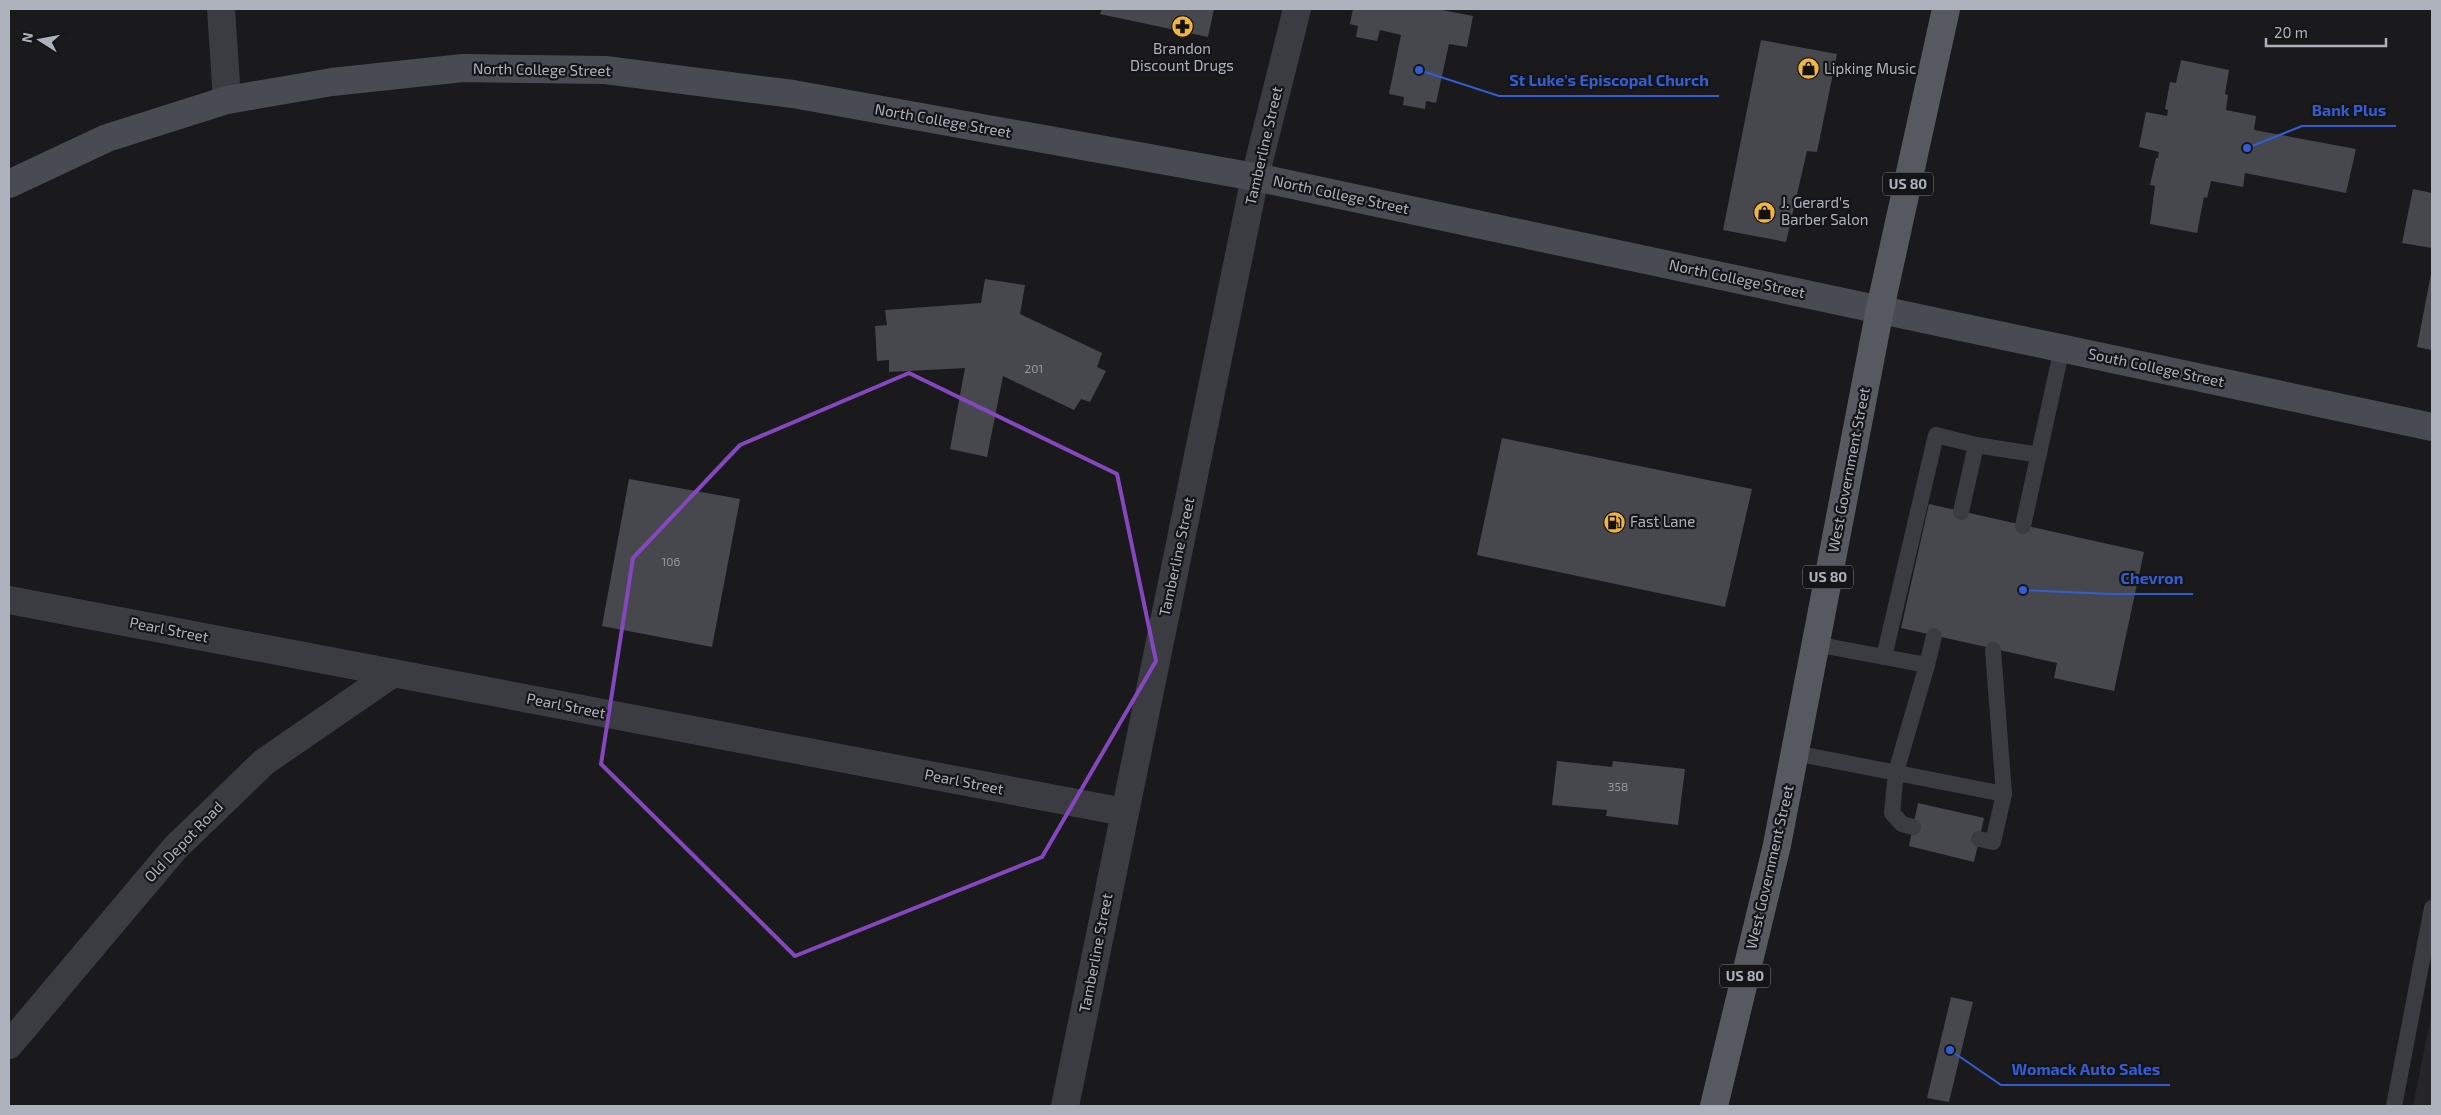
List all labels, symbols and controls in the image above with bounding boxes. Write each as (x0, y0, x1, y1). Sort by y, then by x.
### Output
pharmacy icon: Brandon Discount Drugs (1170, 14, 1194, 38)
north arrow (15, 15, 65, 65)
scale bar (2266, 15, 2386, 47)
text: 20 m (2274, 23, 2308, 41)
text: N (17, 31, 36, 44)
place label: Brandon Discount Drugs (1130, 39, 1234, 74)
shop icon: Lipking Music (1796, 57, 1820, 81)
street label: North College Street (473, 59, 612, 79)
place label: Lipking Music (1824, 59, 1916, 77)
callout: St Luke's Episcopal Church (1499, 65, 1719, 96)
text: St Luke's Episcopal Church (1509, 70, 1709, 89)
street label: Tamberline Street (1241, 84, 1285, 207)
callout: Bank Plus (2302, 95, 2396, 126)
street label: North College Street (873, 99, 1013, 141)
text: Bank Plus (2312, 100, 2386, 119)
street label: North College Street (1272, 171, 1411, 217)
road number: US 80 (1883, 172, 1933, 195)
place label: J. Gerard's Barber Salon (1781, 193, 1869, 228)
shop icon: J. Gerard's Barber Salon (1753, 200, 1777, 224)
street label: North College Street (1668, 255, 1807, 301)
street label: South College Street (2087, 344, 2226, 390)
house number: 201 (1025, 361, 1043, 375)
street label: West Government Street (1823, 385, 1873, 554)
street label: Tamberline Street (1155, 495, 1197, 618)
fuel station icon: Fast Lane (1602, 510, 1626, 534)
place label: Fast Lane (1630, 512, 1695, 530)
house number: 106 (662, 554, 681, 568)
callout: Chevron (2111, 563, 2193, 594)
road number: US 80 (1803, 566, 1853, 588)
text: Chevron (2121, 568, 2183, 587)
street label: Pearl Street (128, 613, 211, 646)
street label: Pearl Street (525, 689, 608, 722)
street label: Pearl Street (923, 765, 1006, 798)
house number: 358 (1608, 779, 1628, 793)
street label: West Government Street (1741, 783, 1797, 951)
street label: Old Depot Road (140, 797, 226, 885)
street label: Tamberline Street (1075, 891, 1115, 1014)
road number: US 80 (1720, 964, 1770, 988)
callout: Womack Auto Sales (2001, 1054, 2170, 1085)
text: Womack Auto Sales (2012, 1059, 2160, 1078)

